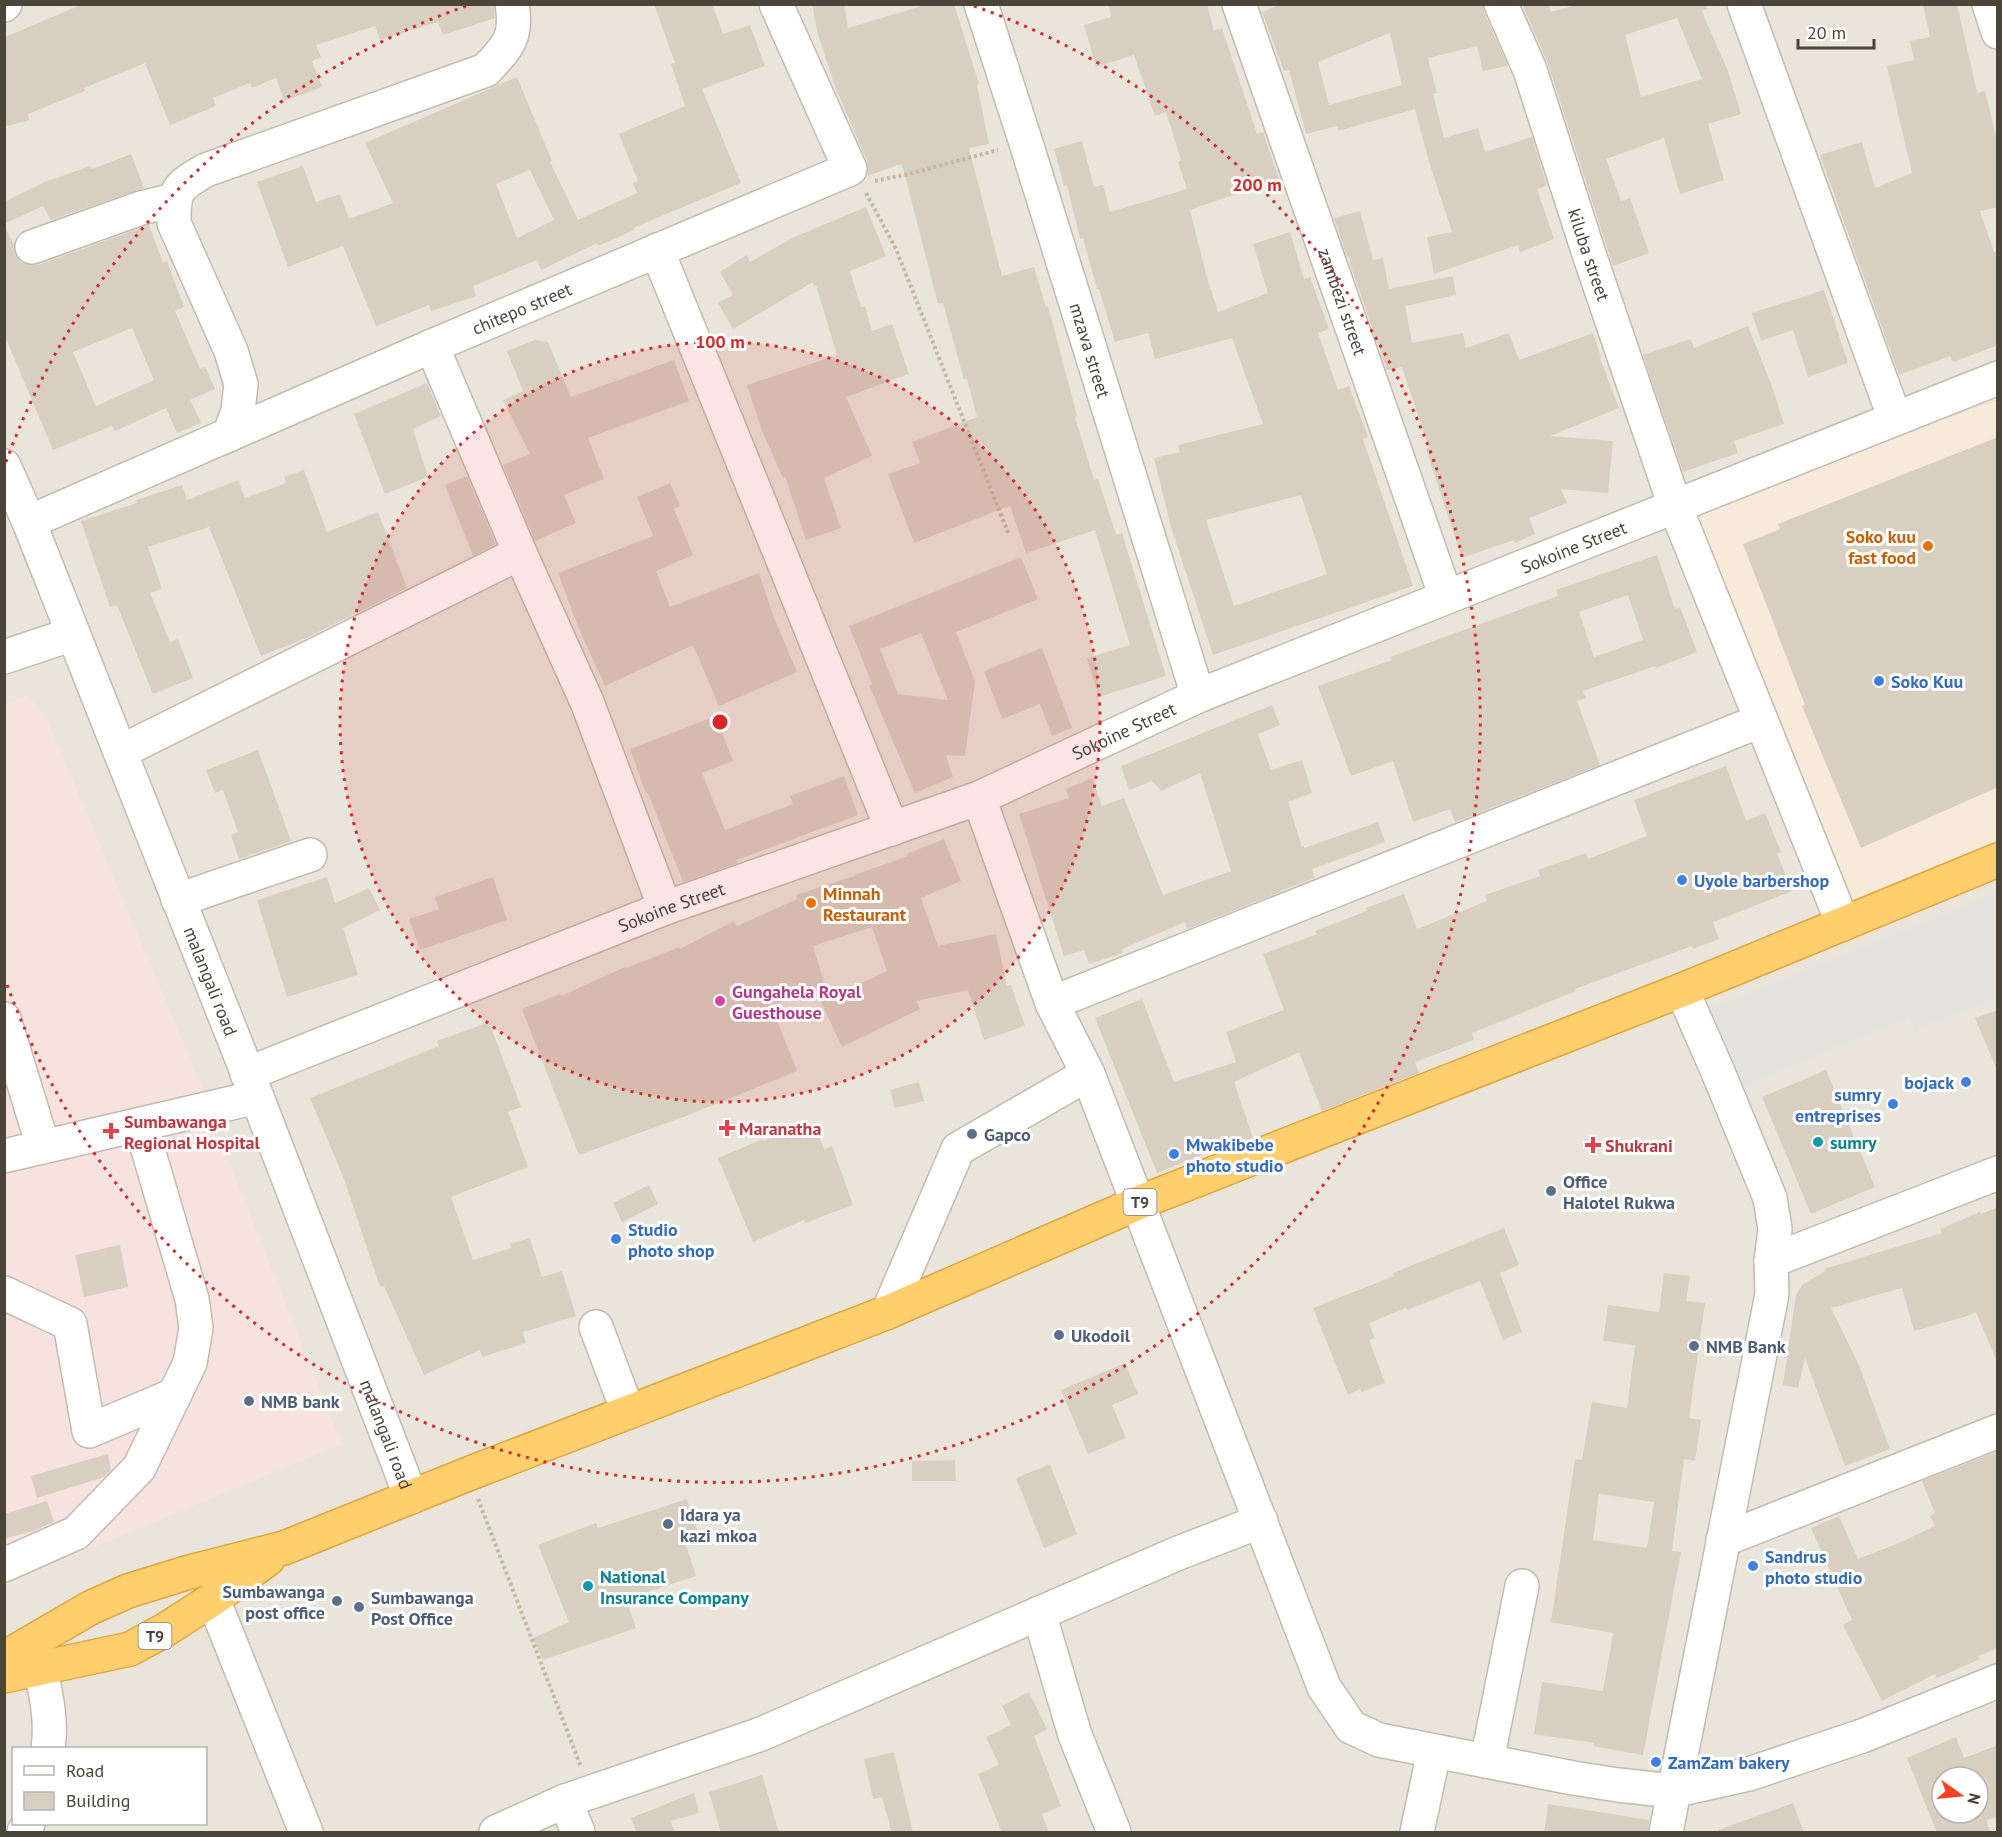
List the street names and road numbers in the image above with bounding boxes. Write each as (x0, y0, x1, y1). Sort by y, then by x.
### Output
street label: kiluba street (1564, 205, 1616, 304)
street label: zambezi street (1313, 245, 1372, 358)
street label: chitepo street (468, 277, 575, 339)
street label: mzava street (1065, 300, 1116, 400)
street label: Sokoine Street (1517, 515, 1630, 578)
street label: Sokoine Street (1068, 697, 1179, 765)
street label: Sokoine Street (615, 877, 728, 937)
street label: malangali road (179, 923, 243, 1039)
road number: T9 (1124, 1189, 1156, 1215)
street label: malangali road (355, 1376, 418, 1492)
road number: T9 (138, 1623, 172, 1649)

